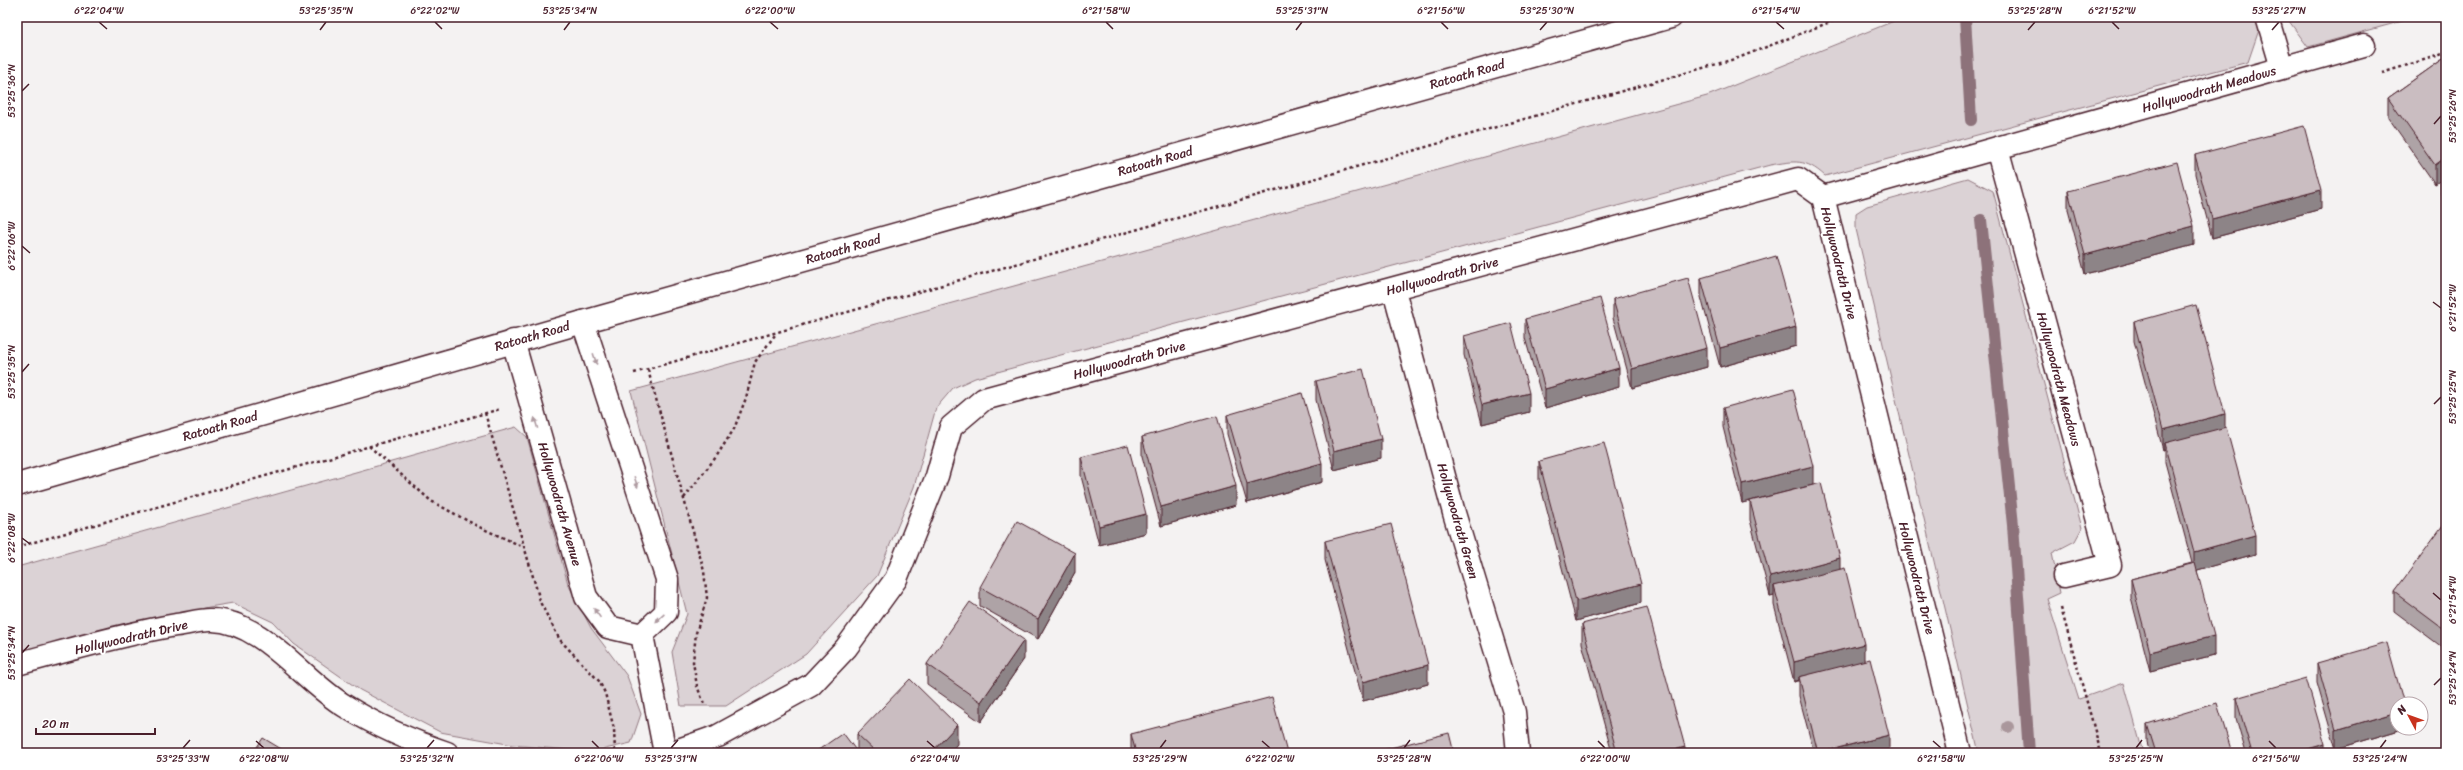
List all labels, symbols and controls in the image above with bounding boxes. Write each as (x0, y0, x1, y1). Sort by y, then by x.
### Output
text: 6°22'04"W (74, 2, 124, 20)
text: 53°25'35"N (299, 2, 353, 20)
text: 6°22'02"W (410, 2, 460, 20)
text: 53°25'34"N (543, 2, 597, 20)
text: 6°22'00"W (745, 2, 795, 20)
text: 6°21'58"W (1082, 2, 1130, 20)
text: 53°25'31"N (1276, 2, 1328, 20)
text: 6°21'56"W (1417, 2, 1465, 20)
text: 53°25'30"N (1520, 2, 1574, 20)
text: 6°21'54"W (1752, 2, 1800, 20)
text: 53°25'28"N (2008, 2, 2062, 20)
text: 6°21'52"W (2088, 2, 2136, 20)
text: 53°25'27"N (2252, 2, 2306, 20)
street label: Ratoath Road (1427, 52, 1508, 96)
street label: Hollywoodrath Meadows (2139, 59, 2279, 119)
text: 53°25'36"N (3, 64, 21, 118)
text: 53°25'26"N (2444, 89, 2462, 143)
street label: Ratoath Road (1115, 139, 1196, 183)
street label: Hollywoodrath Drive (1814, 204, 1864, 322)
text: 6°22'06"W (3, 221, 21, 271)
street label: Ratoath Road (803, 227, 884, 271)
street label: Hollywoodrath Drive (1383, 250, 1501, 302)
text: 6°21'52"W (2444, 284, 2462, 332)
street label: Hollywoodrath Meadows (2030, 309, 2088, 449)
street label: Ratoath Road (492, 314, 573, 358)
street label: Hollywoodrath Drive (1070, 334, 1188, 386)
text: 53°25'35"N (3, 345, 21, 399)
one-way arrow (593, 353, 599, 365)
text: 53°25'25"N (2444, 370, 2462, 424)
street label: Ratoath Road (180, 404, 261, 448)
one-way arrow (533, 417, 539, 429)
street label: Hollywoodrath Avenue (531, 439, 589, 569)
street label: Hollywoodrath Green (1430, 460, 1486, 582)
one-way arrow (633, 477, 639, 489)
text: 6°22'08"W (3, 513, 21, 563)
street label: Hollywoodrath Drive (1892, 519, 1942, 637)
text: 6°21'54"W (2444, 576, 2462, 624)
one-way arrow (593, 607, 601, 618)
street label: Hollywoodrath Drive (72, 613, 190, 661)
one-way arrow (655, 614, 665, 623)
text: 53°25'34"N (3, 626, 21, 680)
text: 53°25'24"N (2444, 651, 2462, 705)
north arrow (2389, 696, 2429, 736)
text: N (2392, 700, 2412, 720)
scale bar (36, 710, 155, 736)
text: 20 m (42, 713, 69, 735)
text: 53°25'33"N (156, 750, 210, 768)
text: 6°22'08"W (239, 750, 289, 768)
text: 53°25'32"N (400, 750, 454, 768)
text: 6°22'06"W (574, 750, 624, 768)
text: 53°25'31"N (645, 750, 697, 768)
text: 6°22'04"W (910, 750, 960, 768)
text: 53°25'29"N (1133, 750, 1187, 768)
text: 6°22'02"W (1245, 750, 1295, 768)
text: 53°25'28"N (1377, 750, 1431, 768)
text: 6°22'00"W (1580, 750, 1630, 768)
text: 6°21'58"W (1917, 750, 1965, 768)
text: 53°25'25"N (2109, 750, 2163, 768)
text: 6°21'56"W (2252, 750, 2300, 768)
text: 53°25'24"N (2353, 750, 2407, 768)

